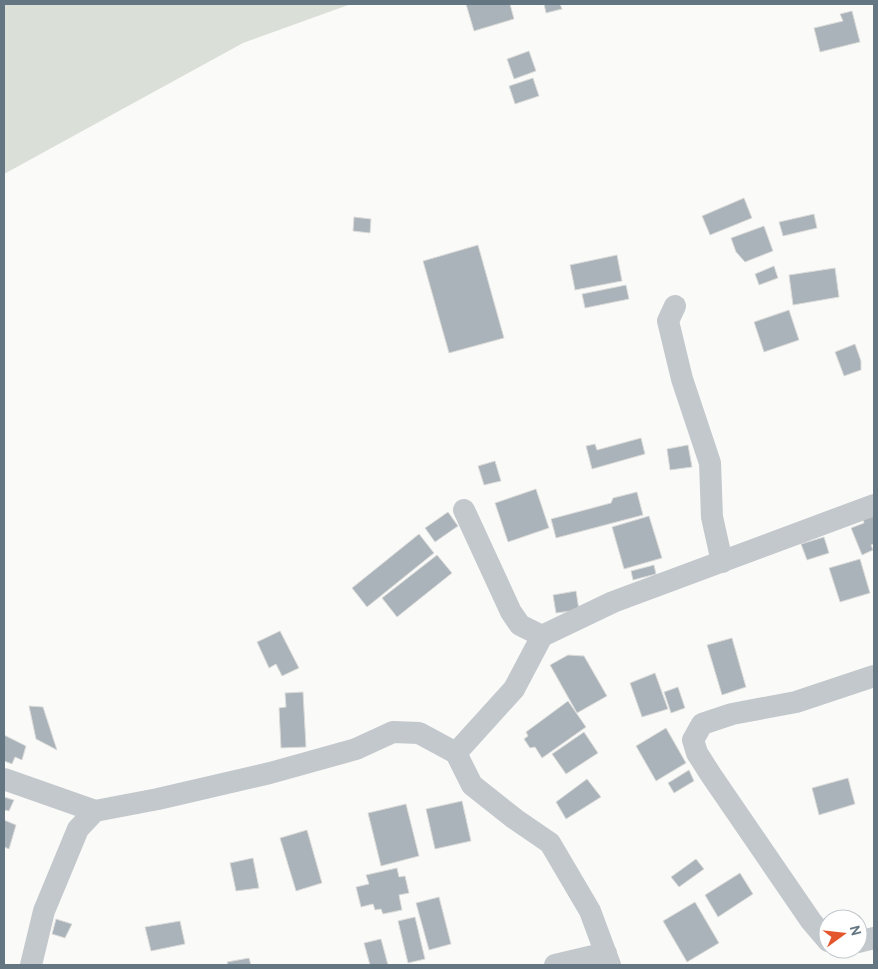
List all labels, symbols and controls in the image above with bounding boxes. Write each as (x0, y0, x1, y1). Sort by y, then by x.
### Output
north arrow (818, 909, 868, 959)
text: N (845, 924, 864, 938)

